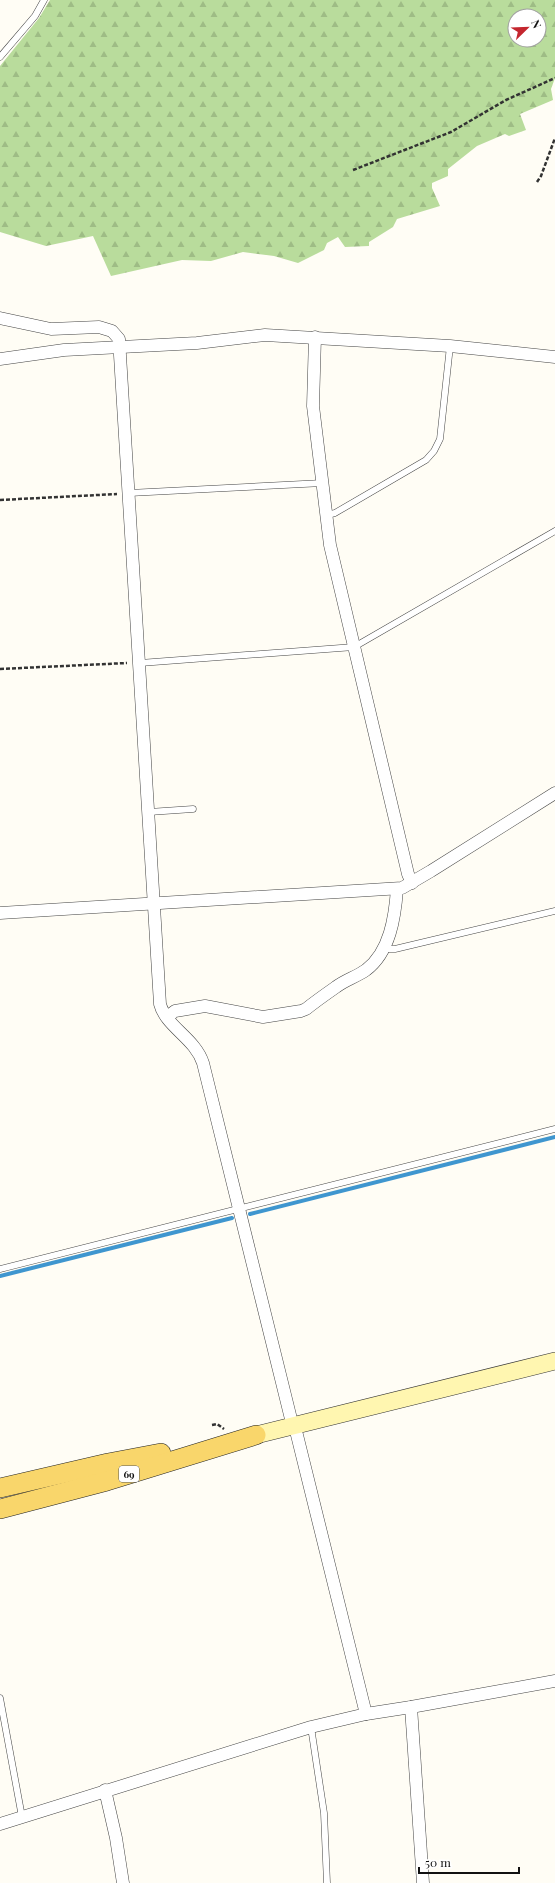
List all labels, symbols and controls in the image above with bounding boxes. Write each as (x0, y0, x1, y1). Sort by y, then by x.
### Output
north arrow (507, 8, 547, 48)
text: N (528, 17, 545, 31)
road number: 69 (119, 1466, 139, 1482)
scale bar (419, 1849, 519, 1875)
text: 50 m (425, 1854, 451, 1870)

